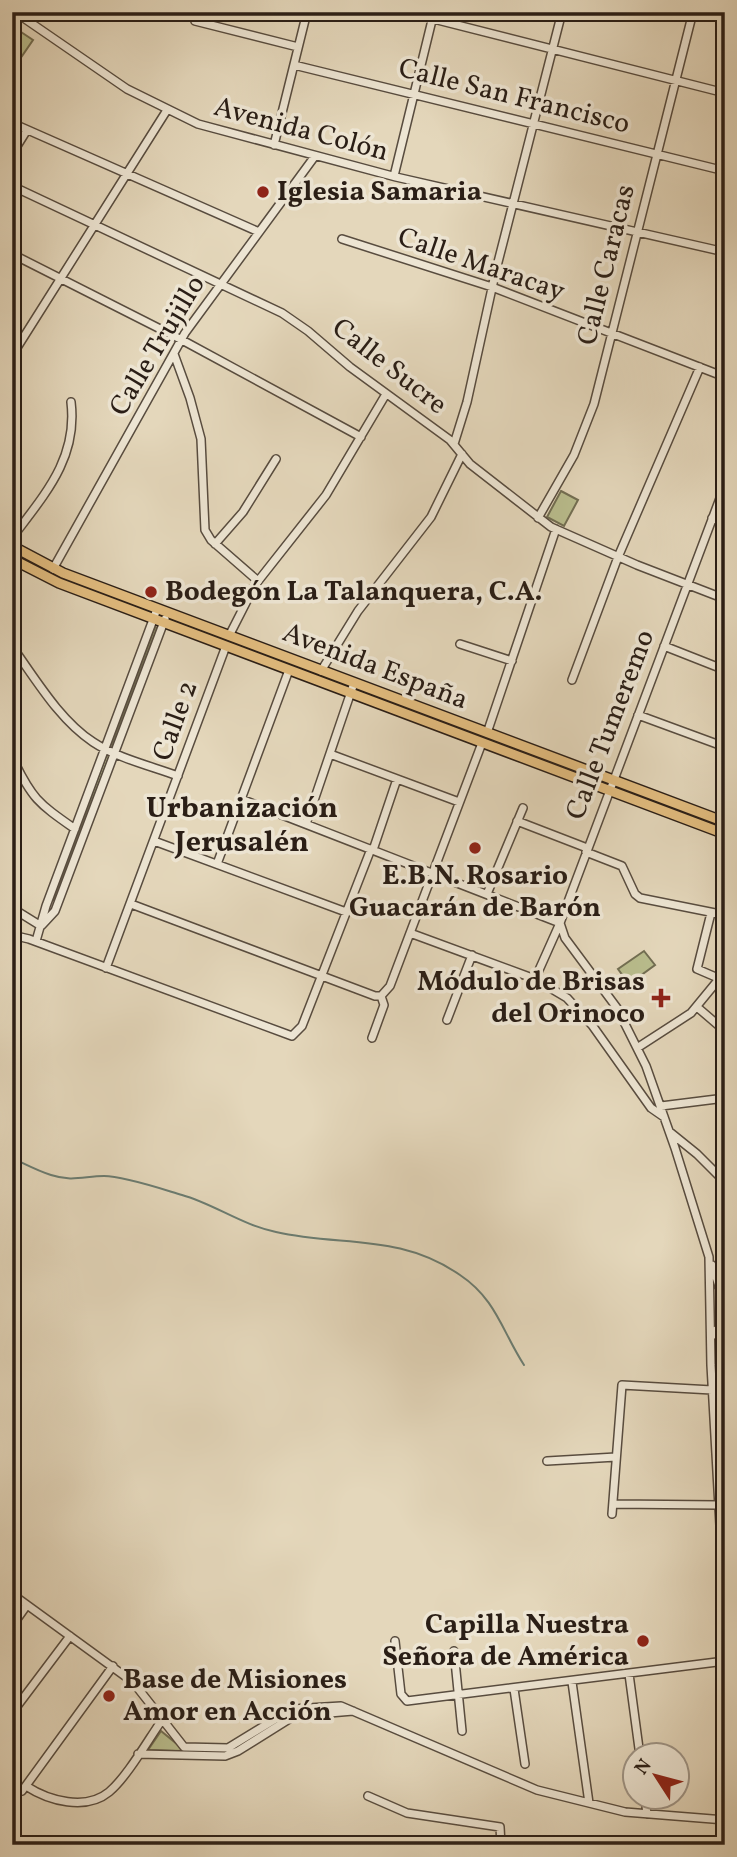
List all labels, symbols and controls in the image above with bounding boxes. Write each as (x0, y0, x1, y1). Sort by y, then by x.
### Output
street label: Calle San Francisco (394, 49, 634, 145)
street label: Avenida Colón (209, 88, 393, 172)
place label: Iglesia Samaria (277, 173, 482, 212)
street label: Calle Caracas (568, 181, 646, 349)
marker: Iglesia Samaria (255, 184, 271, 200)
street label: Calle Maracay (392, 218, 570, 312)
street label: Calle Trujillo (101, 268, 215, 424)
street label: Calle Sucre (323, 310, 455, 424)
place label: Bodegón La Talanquera, C.A. (165, 573, 543, 612)
marker: Bodegón La Talanquera, C.A. (143, 584, 159, 600)
street label: Avenida España (277, 614, 473, 720)
street label: Calle Tumeremo (557, 624, 665, 826)
street label: Calle 2 (144, 675, 208, 767)
district label: Urbanización Jerusalén (146, 788, 338, 864)
marker: E.B.N. Rosario Guacarán de Barón (467, 840, 483, 856)
place label: E.B.N. Rosario Guacarán de Barón (349, 857, 601, 928)
place label: Módulo de Brisas del Orinoco (417, 963, 645, 1034)
marker: Módulo de Brisas del Orinoco (651, 988, 671, 1008)
place label: Capilla Nuestra Señora de América (382, 1606, 629, 1677)
marker: Capilla Nuestra Señora de América (635, 1633, 651, 1649)
place label: Base de Misiones Amor en Acción (123, 1661, 347, 1732)
marker: Base de Misiones Amor en Acción (101, 1688, 117, 1704)
north arrow (622, 1742, 692, 1812)
text: N (629, 1754, 659, 1780)

